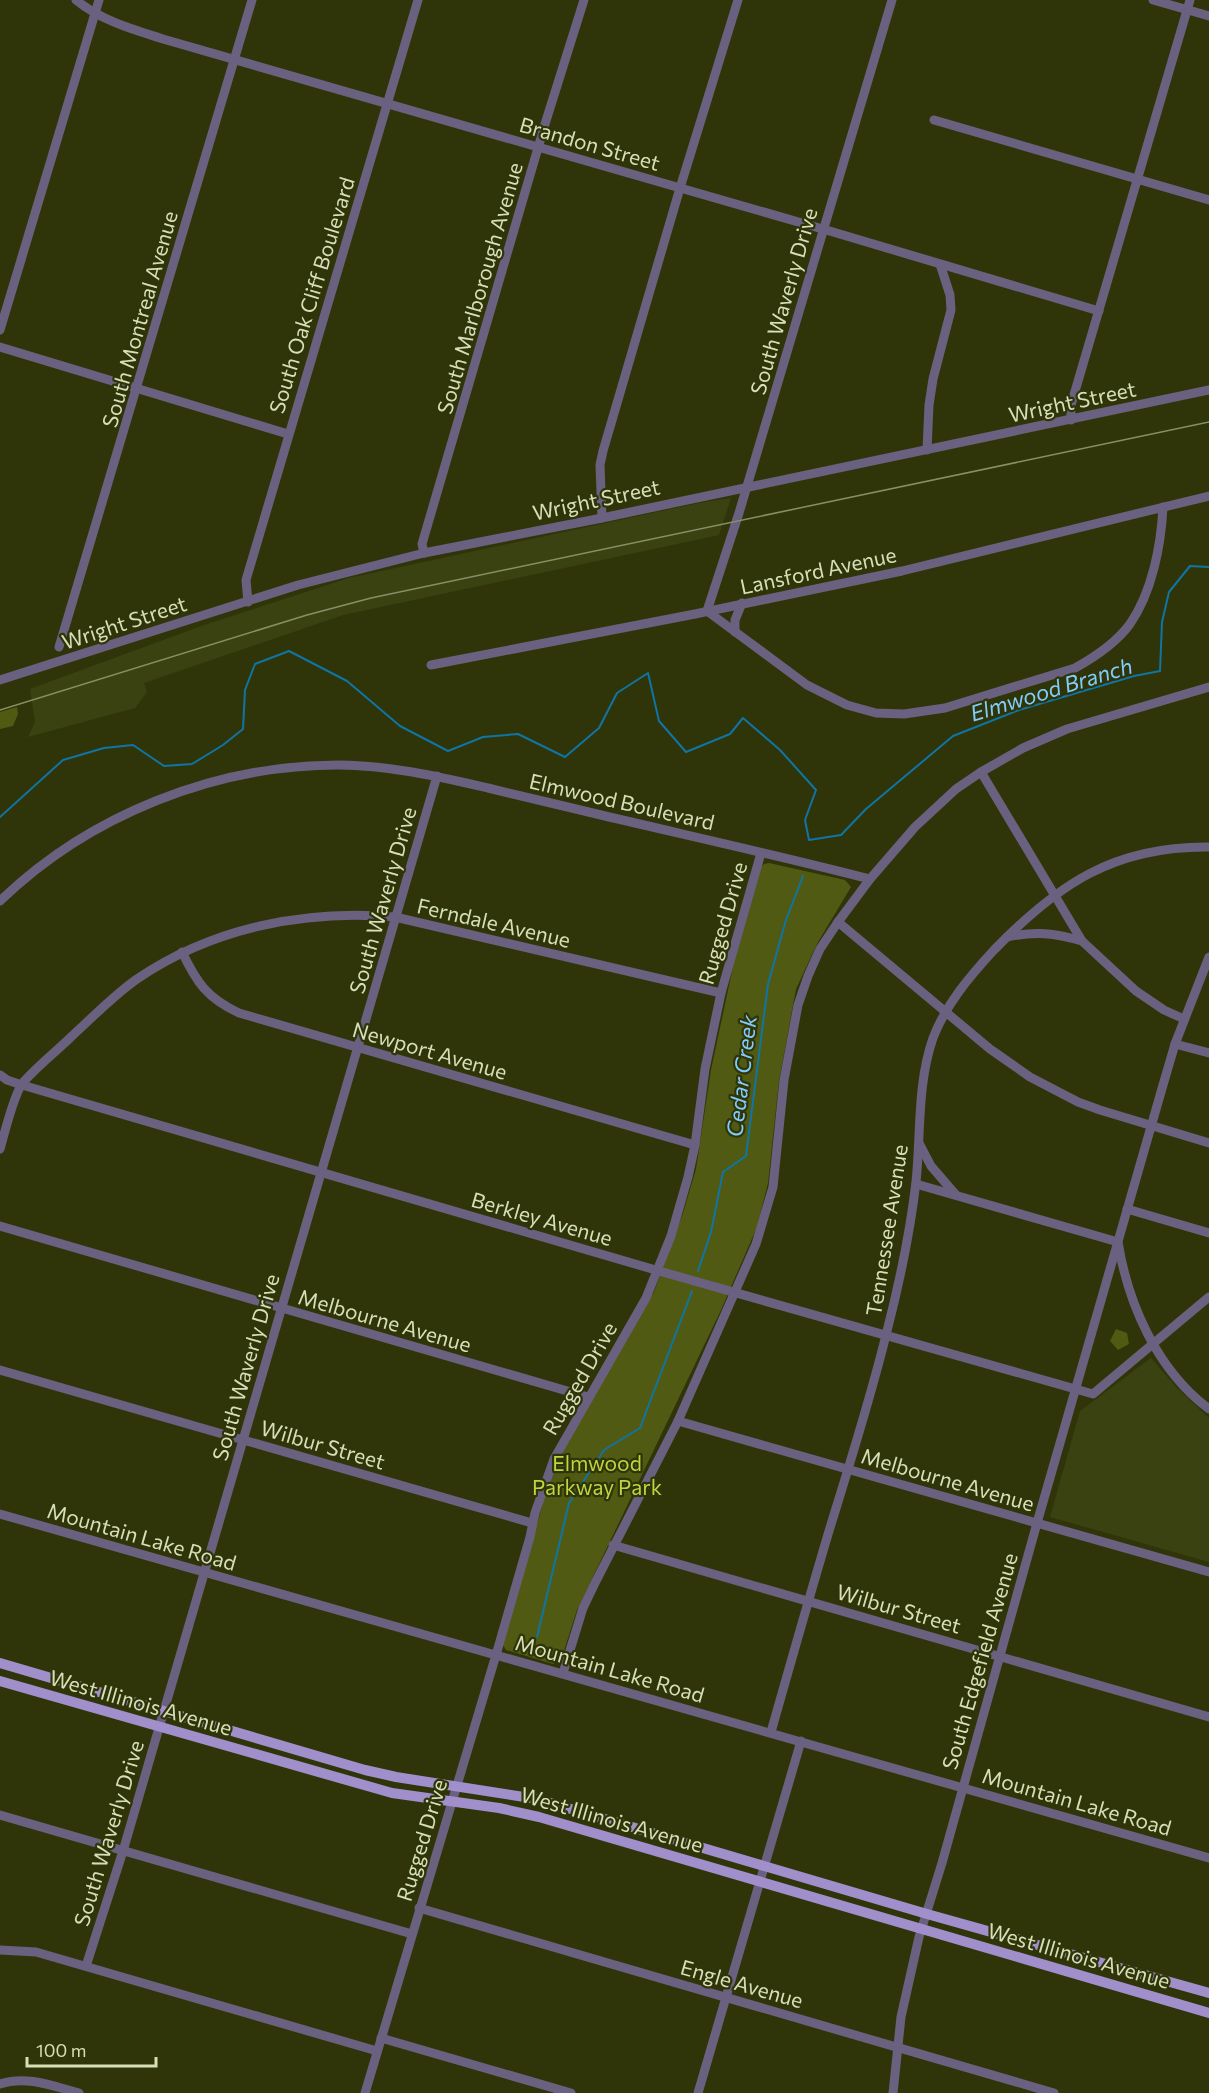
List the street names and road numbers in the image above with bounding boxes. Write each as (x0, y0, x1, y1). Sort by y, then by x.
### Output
street label: Brandon Street (517, 111, 663, 175)
street label: South Marlborough Avenue (431, 159, 527, 417)
street label: South Oak Cliff Boulevard (263, 174, 359, 416)
street label: South Waverly Drive (744, 205, 822, 397)
street label: South Montreal Avenue (96, 208, 182, 430)
street label: Wright Street (1006, 375, 1138, 427)
street label: Wright Street (530, 473, 662, 525)
street label: Lansford Avenue (738, 541, 898, 599)
street label: Wright Street (59, 590, 189, 654)
street label: Elmwood Boulevard (527, 768, 717, 834)
street label: South Waverly Drive (343, 804, 421, 996)
street label: Rugged Drive (693, 859, 751, 987)
street label: Ferndale Avenue (415, 892, 573, 952)
street label: Newport Avenue (350, 1016, 510, 1084)
street label: Tennessee Avenue (860, 1142, 912, 1318)
street label: Berkley Avenue (469, 1186, 615, 1250)
street label: South Waverly Drive (206, 1271, 284, 1463)
street label: Melbourne Avenue (296, 1283, 474, 1357)
street label: Rugged Drive (537, 1317, 621, 1439)
street label: Wilbur Street (258, 1414, 388, 1474)
street label: Melbourne Avenue (859, 1442, 1037, 1516)
street label: Mountain Lake Road (45, 1497, 239, 1575)
street label: South Edgefield Avenue (936, 1550, 1022, 1772)
street label: Wilbur Street (834, 1578, 964, 1638)
street label: Mountain Lake Road (513, 1629, 707, 1707)
street label: West Illinois Avenue (47, 1664, 235, 1740)
street label: South Waverly Drive (68, 1737, 148, 1929)
street label: Mountain Lake Road (980, 1762, 1174, 1840)
street label: Rugged Drive (391, 1776, 451, 1904)
street label: West Illinois Avenue (518, 1781, 706, 1857)
street label: West Illinois Avenue (985, 1917, 1173, 1993)
street label: Engle Avenue (678, 1954, 806, 2012)

